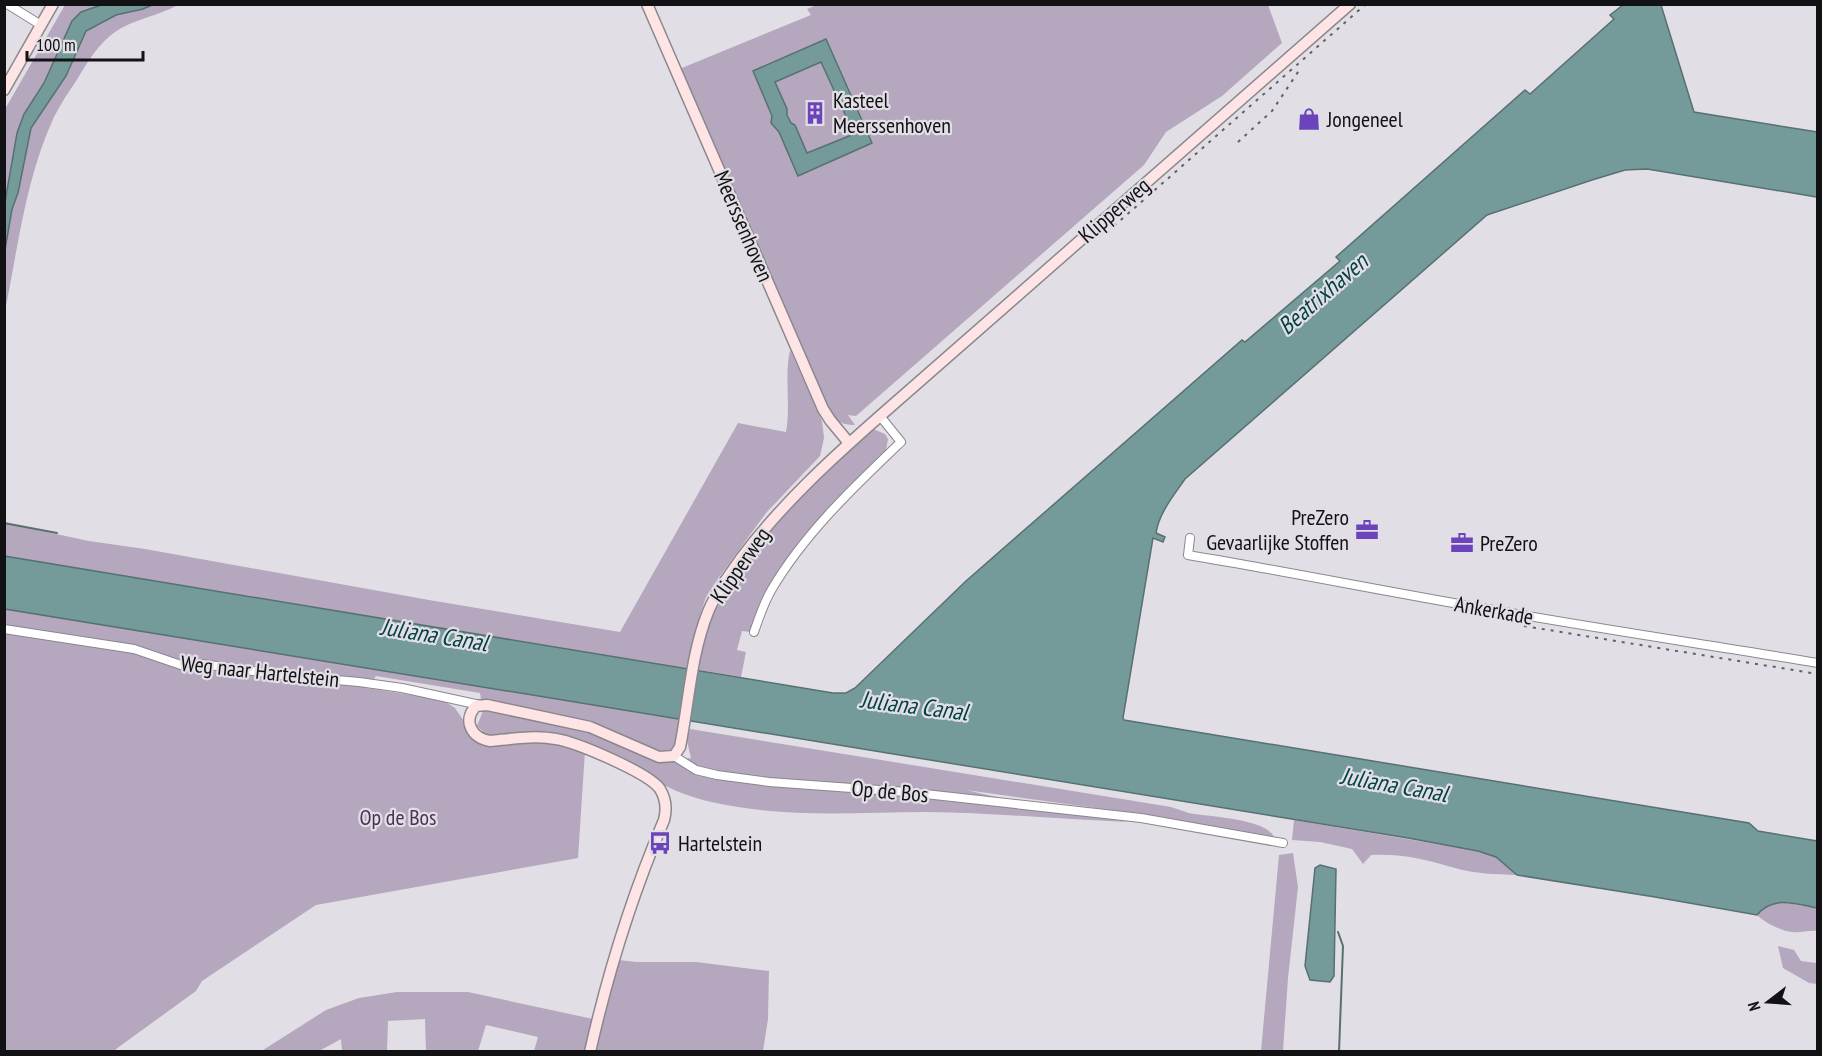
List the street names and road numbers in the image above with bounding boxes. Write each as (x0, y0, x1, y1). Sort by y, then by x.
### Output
street label: Meerssenhoven (708, 166, 780, 286)
street label: Klipperweg (1072, 171, 1156, 249)
street label: Klipperweg (704, 522, 776, 608)
street label: Ankerkade (1452, 589, 1536, 631)
street label: Weg naar Hartelstein (179, 649, 341, 693)
street label: Op de Bos (850, 774, 930, 808)

